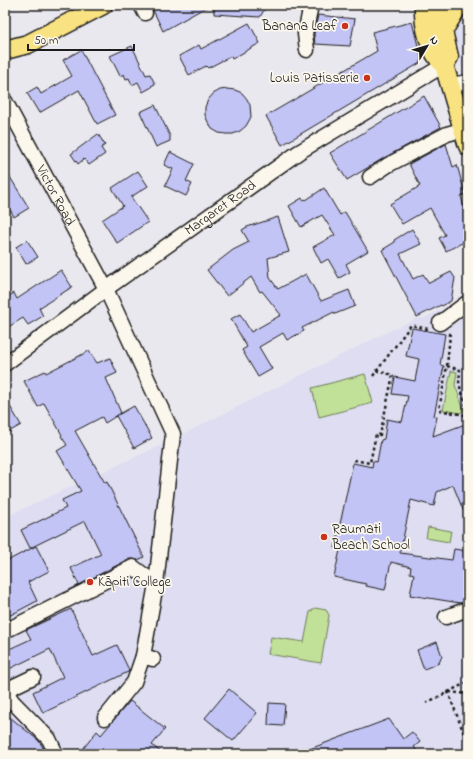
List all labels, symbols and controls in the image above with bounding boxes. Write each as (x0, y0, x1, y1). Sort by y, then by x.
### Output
place label: Banana Leaf (261, 16, 337, 37)
marker: Banana Leaf (340, 21, 350, 31)
scale bar (28, 26, 134, 52)
north arrow (407, 26, 447, 66)
text: 50 m (34, 32, 58, 50)
text: N (425, 33, 443, 48)
place label: Louis Patisserie (270, 68, 360, 89)
marker: Louis Patisserie (362, 73, 372, 83)
street label: Victor Road (30, 160, 81, 230)
street label: Margaret Road (180, 175, 261, 241)
place label: Raumati Beach School (331, 519, 410, 556)
marker: Raumati Beach School (319, 532, 329, 542)
place label: Kāpiti College (98, 572, 172, 594)
marker: Kāpiti College (85, 577, 95, 587)

